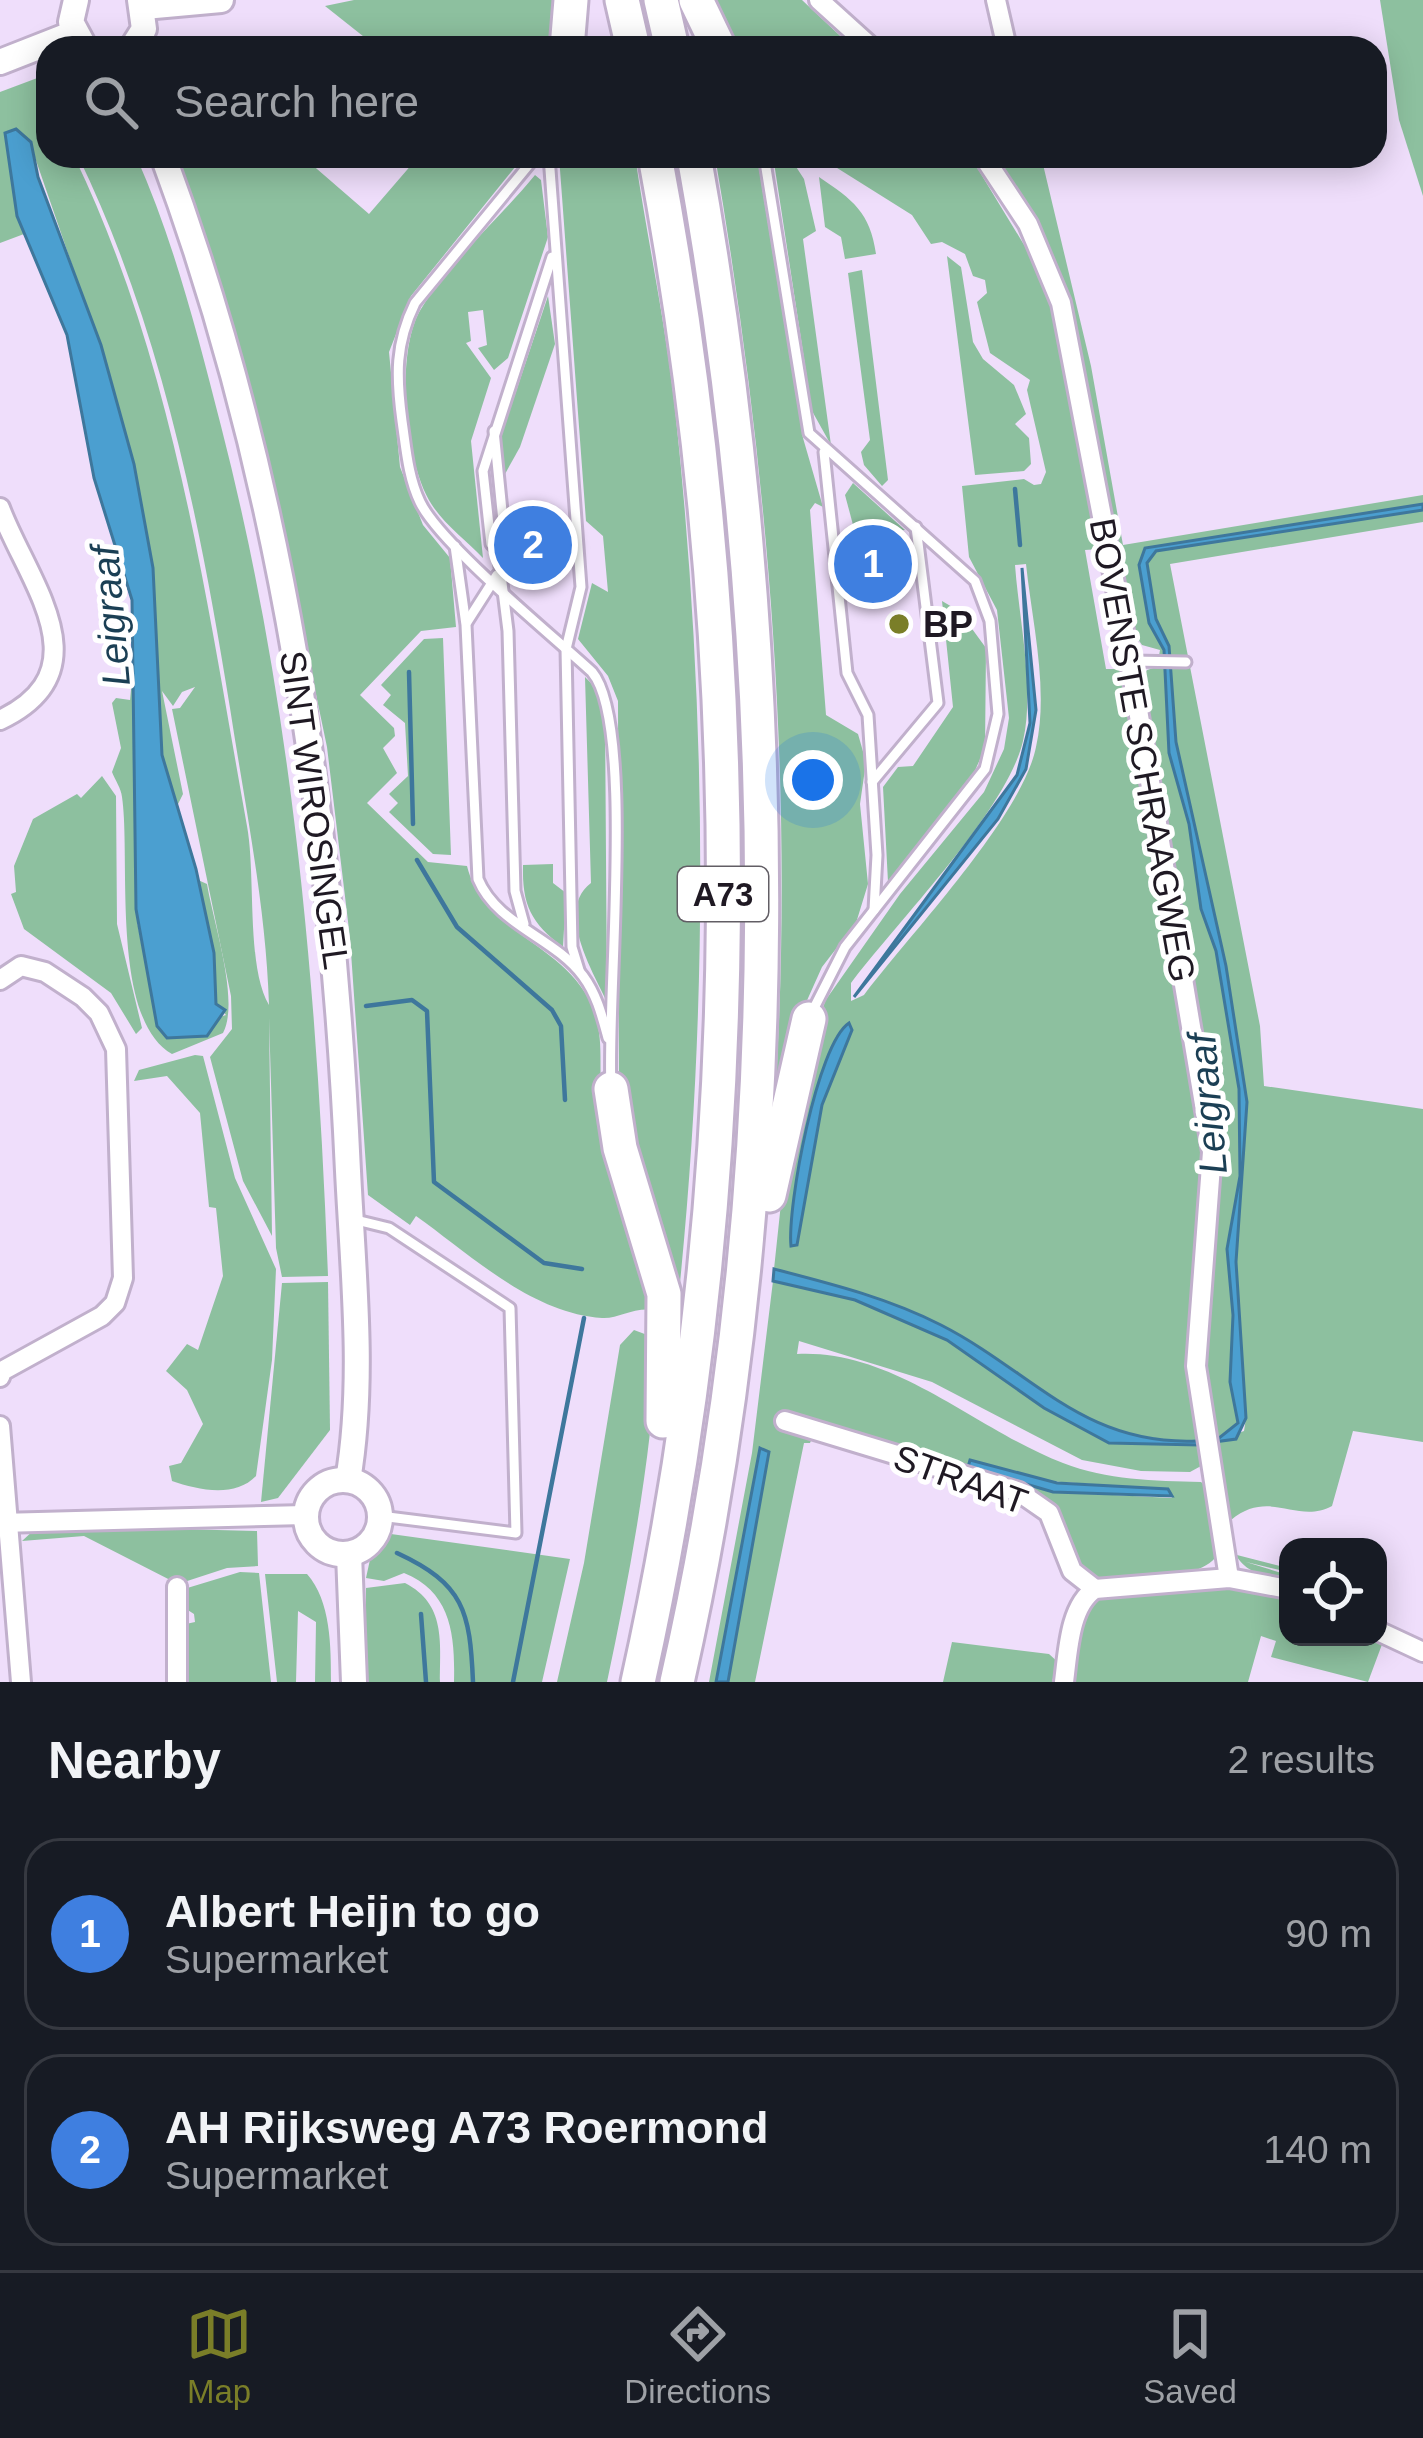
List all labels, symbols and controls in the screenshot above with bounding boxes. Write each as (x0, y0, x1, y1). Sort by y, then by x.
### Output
search box (36, 36, 1387, 168)
icon: search (78, 69, 144, 135)
text: Search here (174, 76, 419, 127)
pin: 2 (494, 500, 572, 590)
street label: BOVENSTE SCHRAAGWEG (1082, 515, 1204, 985)
pin: 1 (834, 519, 912, 609)
water label: Leigraaf (83, 540, 138, 688)
place label: BP (923, 604, 973, 645)
marker: BP (886, 611, 912, 637)
street label: SINT WIROSINGEL (272, 648, 357, 972)
your location (783, 750, 843, 810)
road number: A73 (678, 867, 768, 921)
water label: Leigraaf (1180, 1028, 1235, 1176)
street label: STRAAT (888, 1436, 1033, 1523)
map controls (1279, 1538, 1387, 1646)
button: locate (1279, 1538, 1387, 1646)
text: Nearby (48, 1732, 221, 1789)
text: 2 results (1228, 1738, 1375, 1781)
text: Albert Heijn to go (165, 1886, 540, 1937)
text: 1 (79, 1912, 101, 1955)
text: 90 m (1285, 1912, 1372, 1955)
text: Supermarket (165, 1938, 388, 1981)
text: AH Rijksweg A73 Roermond (165, 2102, 768, 2153)
text: 2 (79, 2128, 101, 2171)
text: 140 m (1264, 2128, 1372, 2171)
text: Supermarket (165, 2154, 388, 2197)
tab: Map (186, 2301, 252, 2411)
tab: Directions (624, 2301, 771, 2411)
tab: Saved (1143, 2301, 1237, 2411)

